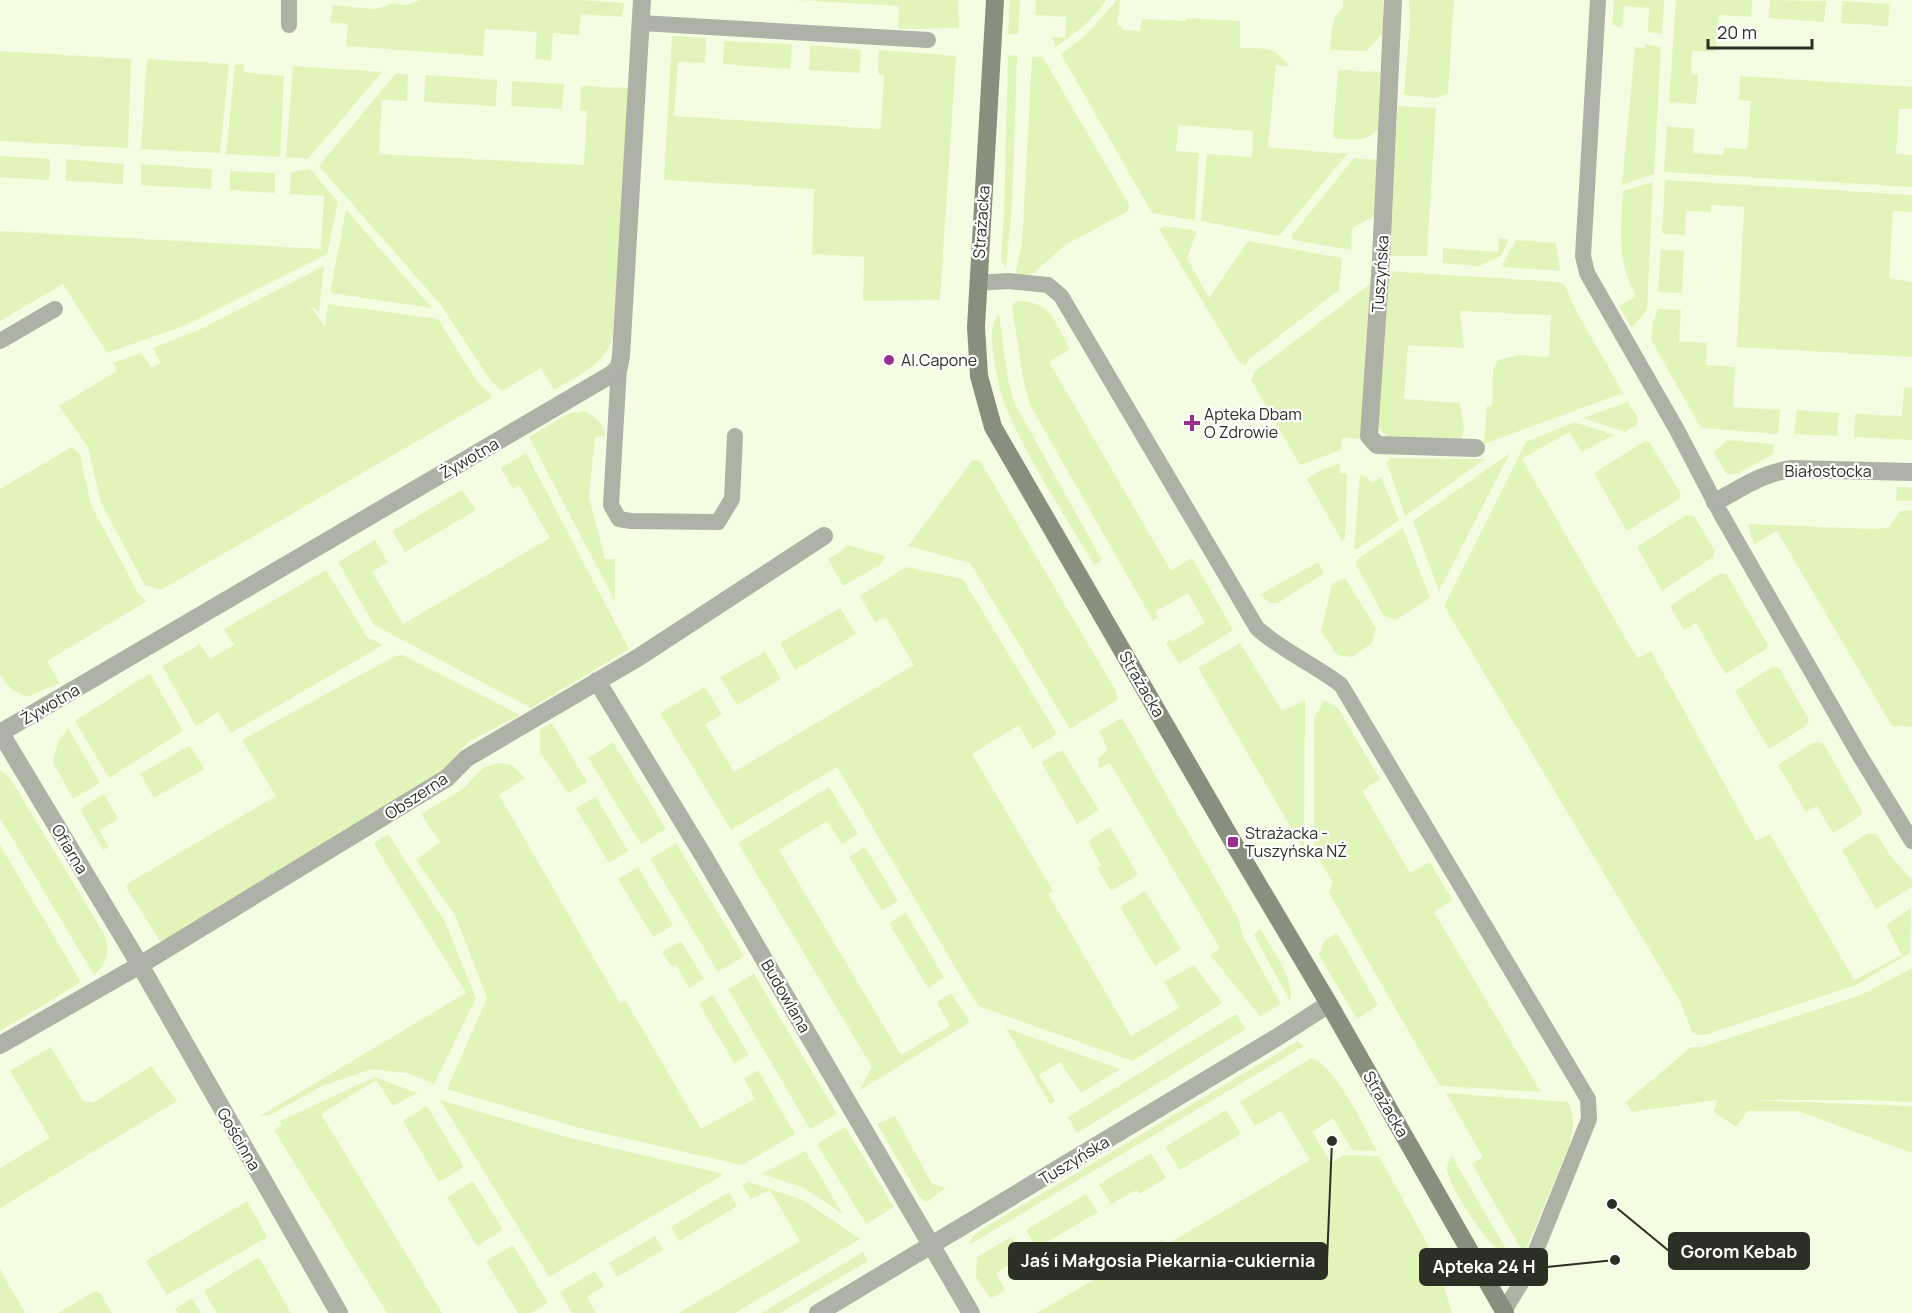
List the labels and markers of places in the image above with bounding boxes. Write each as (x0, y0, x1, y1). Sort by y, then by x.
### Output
place label: Al.Capone (901, 349, 977, 371)
marker: Al.Capone (882, 353, 896, 367)
place label: Apteka Dbam O Zdrowie (1204, 403, 1302, 443)
marker: Apteka Dbam O Zdrowie (1185, 416, 1199, 430)
place label: Strażacka - Tuszyńska NŻ (1245, 822, 1347, 862)
marker: Strażacka - Tuszyńska NŻ (1226, 835, 1240, 849)
callout: Gorom Kebab (1669, 1233, 1809, 1269)
callout: Jaś i Małgosia Piekarnia-cukiernia (1009, 1243, 1327, 1279)
callout: Apteka 24 H (1420, 1249, 1547, 1285)

